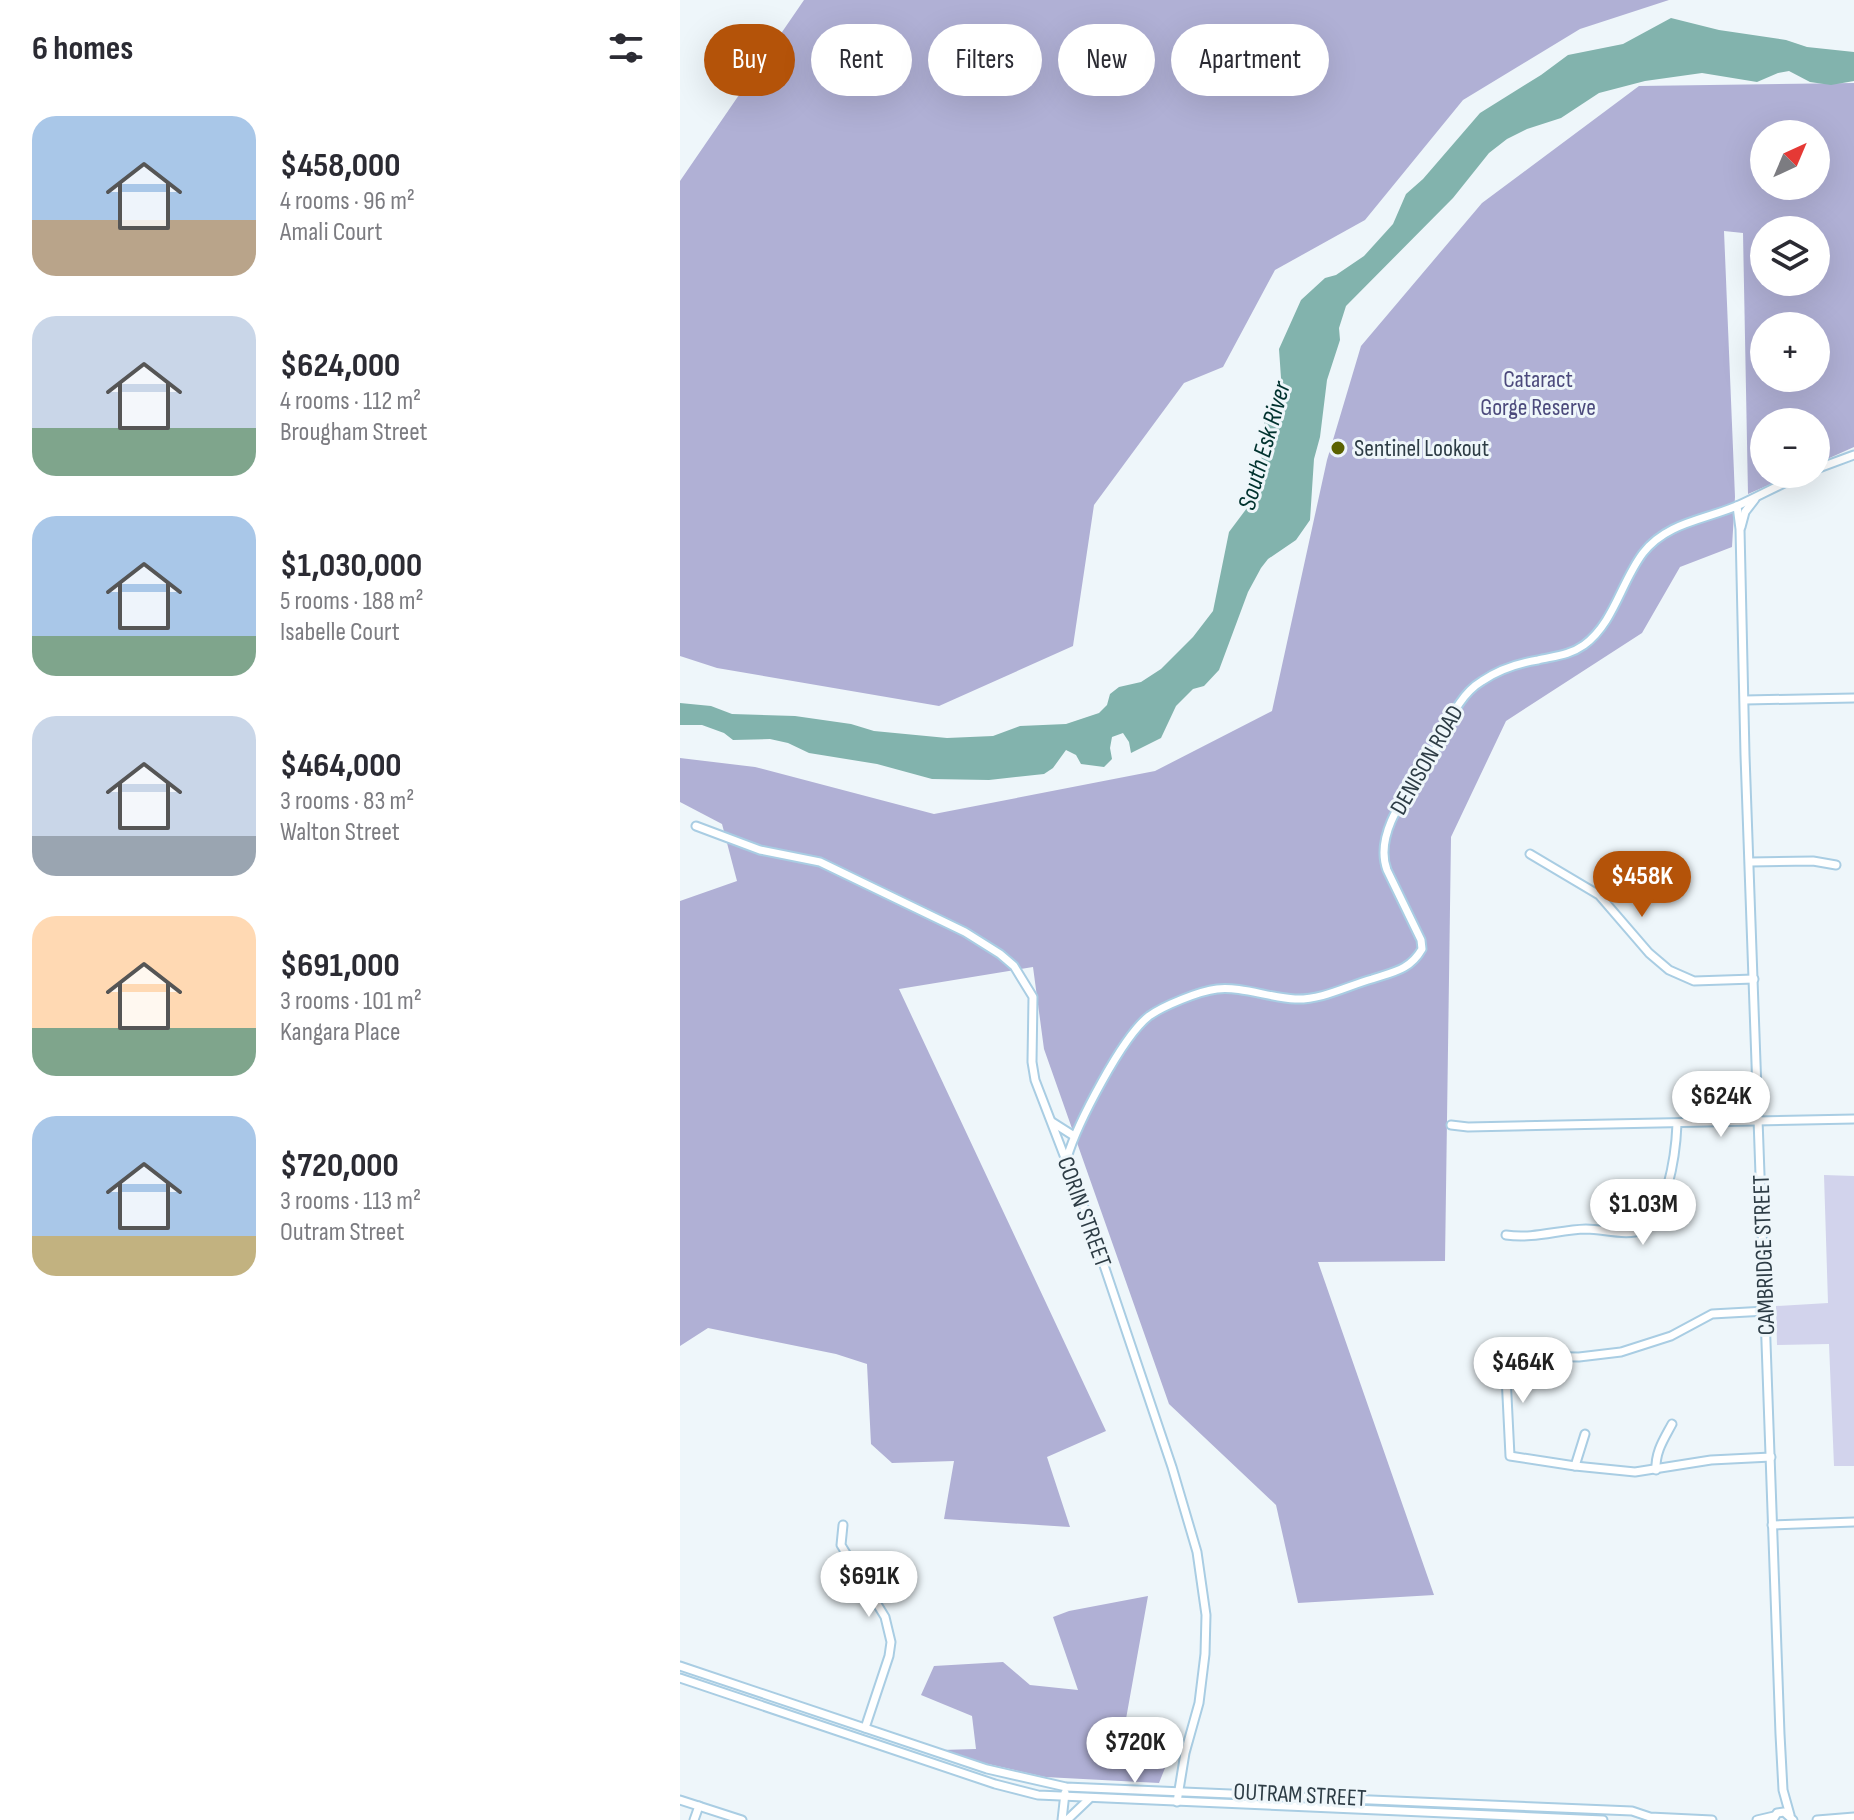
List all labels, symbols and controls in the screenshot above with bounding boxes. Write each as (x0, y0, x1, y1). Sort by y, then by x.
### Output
chip: Buy (704, 24, 795, 96)
chip: Rent (811, 24, 912, 96)
chip: Filters (928, 24, 1042, 96)
chip: New (1058, 24, 1155, 96)
chip: Apartment (1171, 24, 1329, 96)
icon: filters (604, 26, 648, 70)
text: 6 homes (32, 28, 133, 69)
north arrow (1750, 120, 1830, 200)
map controls (1750, 120, 1830, 488)
text: $458,000 (280, 145, 400, 186)
icon: home (96, 148, 192, 244)
text: 4 rooms · 96 m² (280, 186, 415, 217)
button: layers (1750, 216, 1830, 296)
text: Amali Court (280, 217, 382, 248)
button: + (1750, 312, 1830, 392)
text: $624,000 (280, 345, 400, 386)
icon: home (96, 348, 192, 444)
park label: Cataract Gorge Reserve (1480, 365, 1596, 422)
water label: South Esk River (1232, 377, 1299, 514)
text: 4 rooms · 112 m² (280, 386, 421, 417)
button: − (1750, 408, 1830, 488)
text: Brougham Street (280, 417, 427, 448)
place label: Sentinel Lookout (1354, 434, 1489, 463)
marker: Sentinel Lookout (1329, 439, 1347, 457)
text: $1,030,000 (280, 545, 422, 586)
icon: home (96, 548, 192, 644)
text: 5 rooms · 188 m² (280, 586, 423, 617)
text: Isabelle Court (280, 617, 400, 648)
street label: DENISON ROAD (1384, 700, 1470, 820)
text: $464,000 (280, 745, 402, 786)
icon: home (96, 748, 192, 844)
text: 3 rooms · 83 m² (280, 786, 414, 817)
text: Walton Street (280, 817, 400, 848)
pin: $458K (1586, 851, 1698, 919)
text: $458K (1611, 861, 1673, 892)
text: $691,000 (280, 945, 400, 986)
icon: home (96, 948, 192, 1044)
text: 3 rooms · 101 m² (280, 986, 422, 1017)
text: Kangara Place (280, 1017, 401, 1048)
pin: $624K (1665, 1071, 1777, 1139)
text: $624K (1690, 1081, 1752, 1112)
text: $720,000 (280, 1145, 399, 1186)
icon: home (96, 1148, 192, 1244)
street label: CORIN STREET (1051, 1153, 1118, 1272)
street label: CAMBRIDGE STREET (1747, 1174, 1781, 1336)
pin: $1.03M (1578, 1179, 1708, 1247)
text: 3 rooms · 113 m² (280, 1186, 421, 1217)
text: $1.03M (1608, 1189, 1678, 1220)
text: Outram Street (280, 1217, 404, 1248)
pin: $464K (1467, 1337, 1579, 1405)
text: $464K (1492, 1347, 1554, 1378)
pin: $691K (813, 1551, 925, 1619)
text: $691K (838, 1561, 900, 1592)
pin: $720K (1079, 1717, 1191, 1785)
text: $720K (1104, 1727, 1166, 1758)
street label: OUTRAM STREET (1233, 1777, 1367, 1813)

